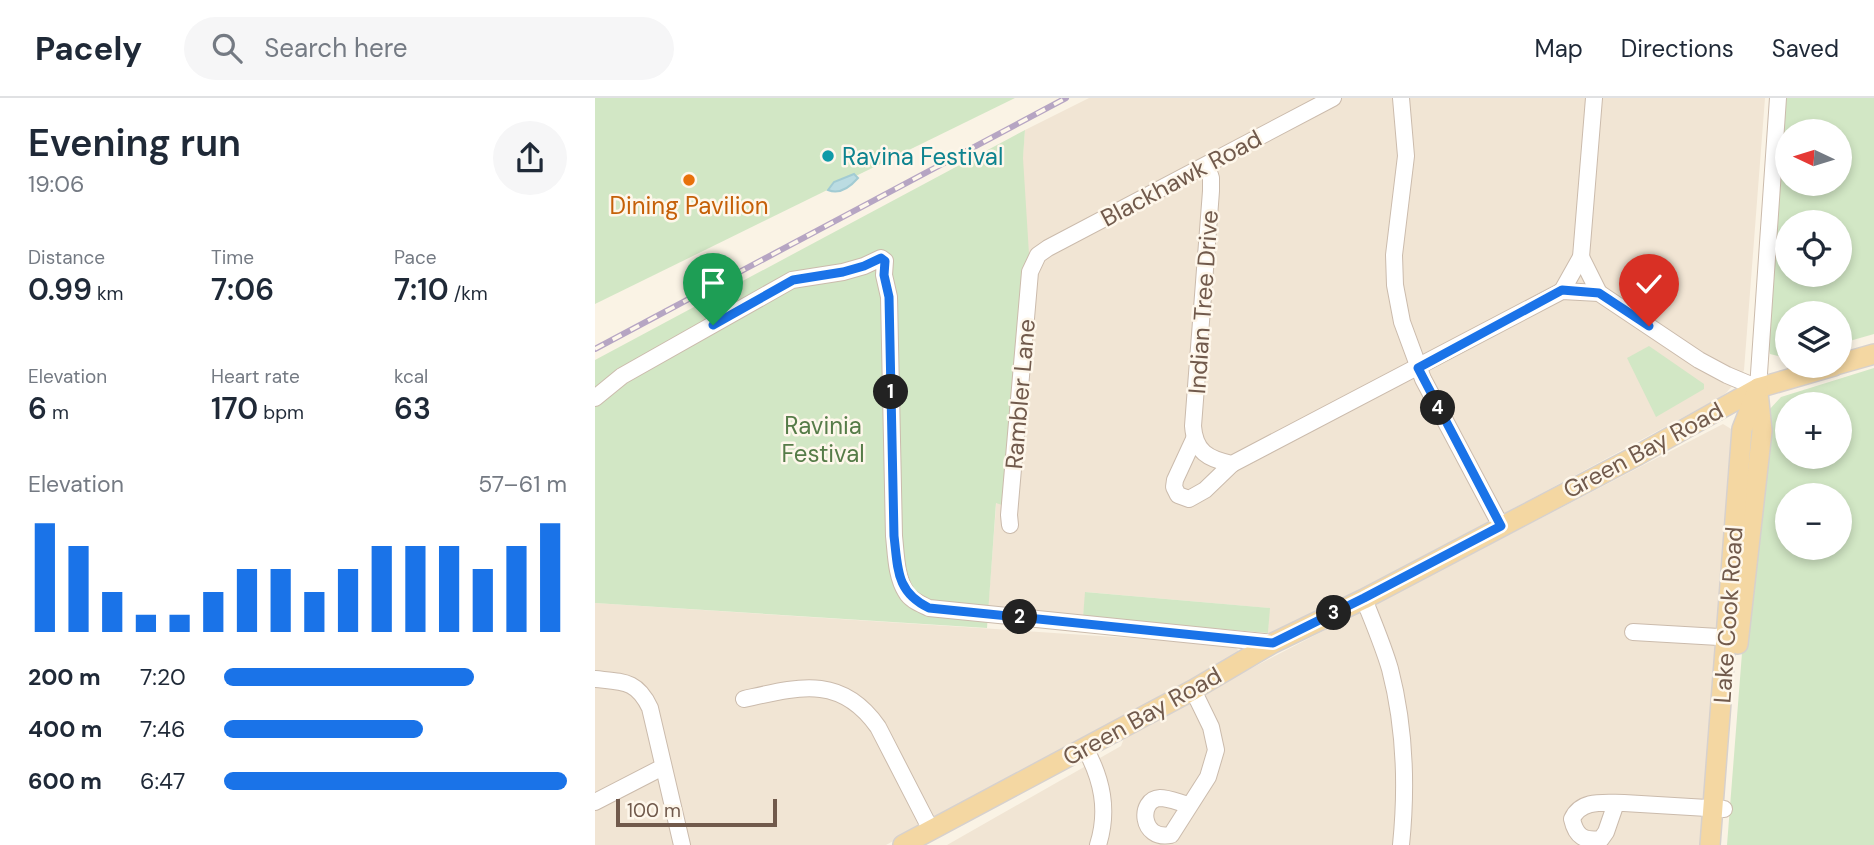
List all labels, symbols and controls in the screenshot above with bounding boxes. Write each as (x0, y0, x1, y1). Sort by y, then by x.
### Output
search box (184, 17, 674, 80)
text: Pacely (35, 27, 142, 70)
icon: search (208, 29, 246, 67)
text: Search here (264, 31, 408, 65)
text: Map (1535, 33, 1583, 64)
text: Directions (1621, 33, 1734, 64)
text: Saved (1772, 33, 1839, 64)
text: Evening run (28, 118, 241, 168)
north arrow (1775, 119, 1851, 196)
map controls (1775, 119, 1852, 560)
button: share (493, 121, 567, 195)
street label: Blackhawk Road (1095, 123, 1267, 233)
place label: Ravina Festival (842, 141, 1003, 172)
marker: Ravina Festival (820, 148, 836, 164)
text: 19:06 (28, 169, 84, 199)
marker: Dining Pavilion (681, 172, 697, 188)
place label: Dining Pavilion (610, 190, 768, 221)
street label: Indian Tree Drive (1181, 209, 1225, 395)
button: locate (1775, 210, 1852, 287)
text: Distance (28, 245, 105, 270)
text: Time (211, 245, 254, 270)
text: Pace (394, 245, 437, 270)
pin (683, 253, 743, 325)
pin (1619, 254, 1679, 326)
icon: arrive (694, 264, 732, 302)
icon: check (1630, 265, 1668, 303)
text: 0.99 (28, 270, 92, 309)
text: 7:06 (211, 270, 274, 309)
text: 7:10 (394, 270, 449, 309)
text: km (92, 281, 123, 306)
text: /km (449, 281, 488, 306)
button: layers (1775, 301, 1852, 378)
street label: Rambler Lane (998, 318, 1042, 470)
text: Elevation (28, 364, 107, 389)
text: Heart rate (211, 364, 300, 389)
text: kcal (394, 364, 428, 389)
pin: 1 (873, 374, 909, 410)
text: 1 (887, 379, 894, 404)
text: 6 (28, 389, 47, 428)
text: 170 (211, 389, 258, 428)
text: 63 (394, 389, 431, 428)
pin: 4 (1421, 390, 1455, 426)
button: + (1775, 392, 1852, 469)
text: 4 (1431, 395, 1444, 420)
street label: Green Bay Road (1558, 395, 1728, 505)
text: m (47, 400, 69, 425)
text: bpm (258, 400, 304, 425)
park label: Ravinia Festival (781, 410, 865, 469)
text: Elevation (28, 469, 124, 499)
text: 57–61 m (478, 469, 567, 499)
button: − (1775, 483, 1852, 560)
street label: Lake Cook Road (1706, 526, 1750, 704)
pin: 3 (1317, 596, 1351, 630)
pin: 2 (1003, 600, 1037, 634)
text: 3 (1328, 600, 1339, 625)
text: 2 (1014, 604, 1025, 629)
street label: Green Bay Road (1057, 660, 1227, 772)
text: 200 m (28, 662, 101, 692)
text: 7:20 (140, 662, 186, 692)
text: 400 m (28, 714, 102, 744)
text: 7:46 (140, 714, 185, 744)
text: 600 m (28, 766, 102, 796)
text: 6:47 (140, 766, 185, 796)
scale bar (616, 796, 777, 828)
text: 100 m (627, 798, 681, 823)

